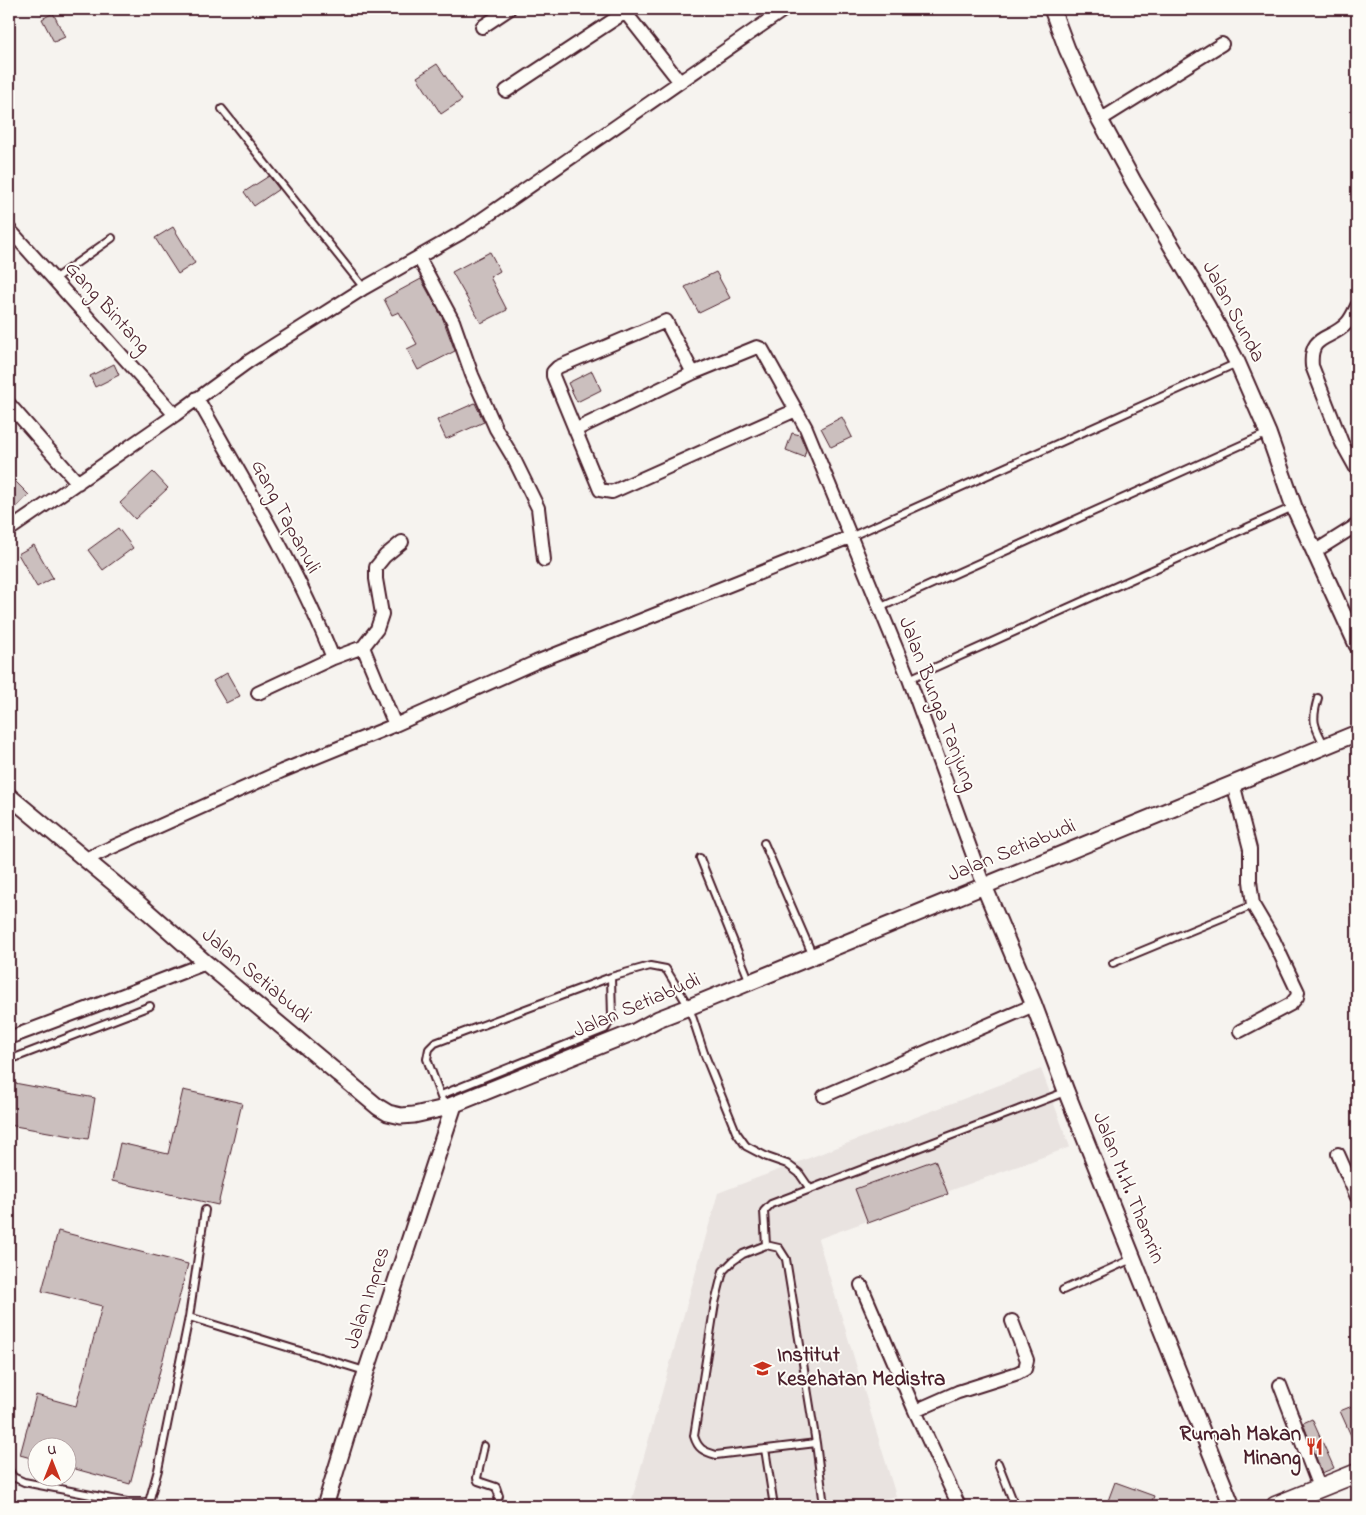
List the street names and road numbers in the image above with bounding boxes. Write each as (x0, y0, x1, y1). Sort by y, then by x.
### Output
street label: Gang Bintang (56, 255, 157, 362)
street label: Jalan Sunda (1194, 256, 1272, 368)
street label: Gang Tapanuli (241, 455, 328, 580)
street label: Jalan Bunga Tanjung (888, 613, 984, 796)
street label: Jalan Setiabudi (943, 812, 1081, 890)
street label: Jalan Setiabudi (194, 921, 318, 1031)
street label: Jalan Setiabudi (569, 966, 705, 1046)
street label: Jalan M.H. Thamrin (1084, 1108, 1172, 1268)
street label: Jalan Inpres (337, 1243, 399, 1353)

